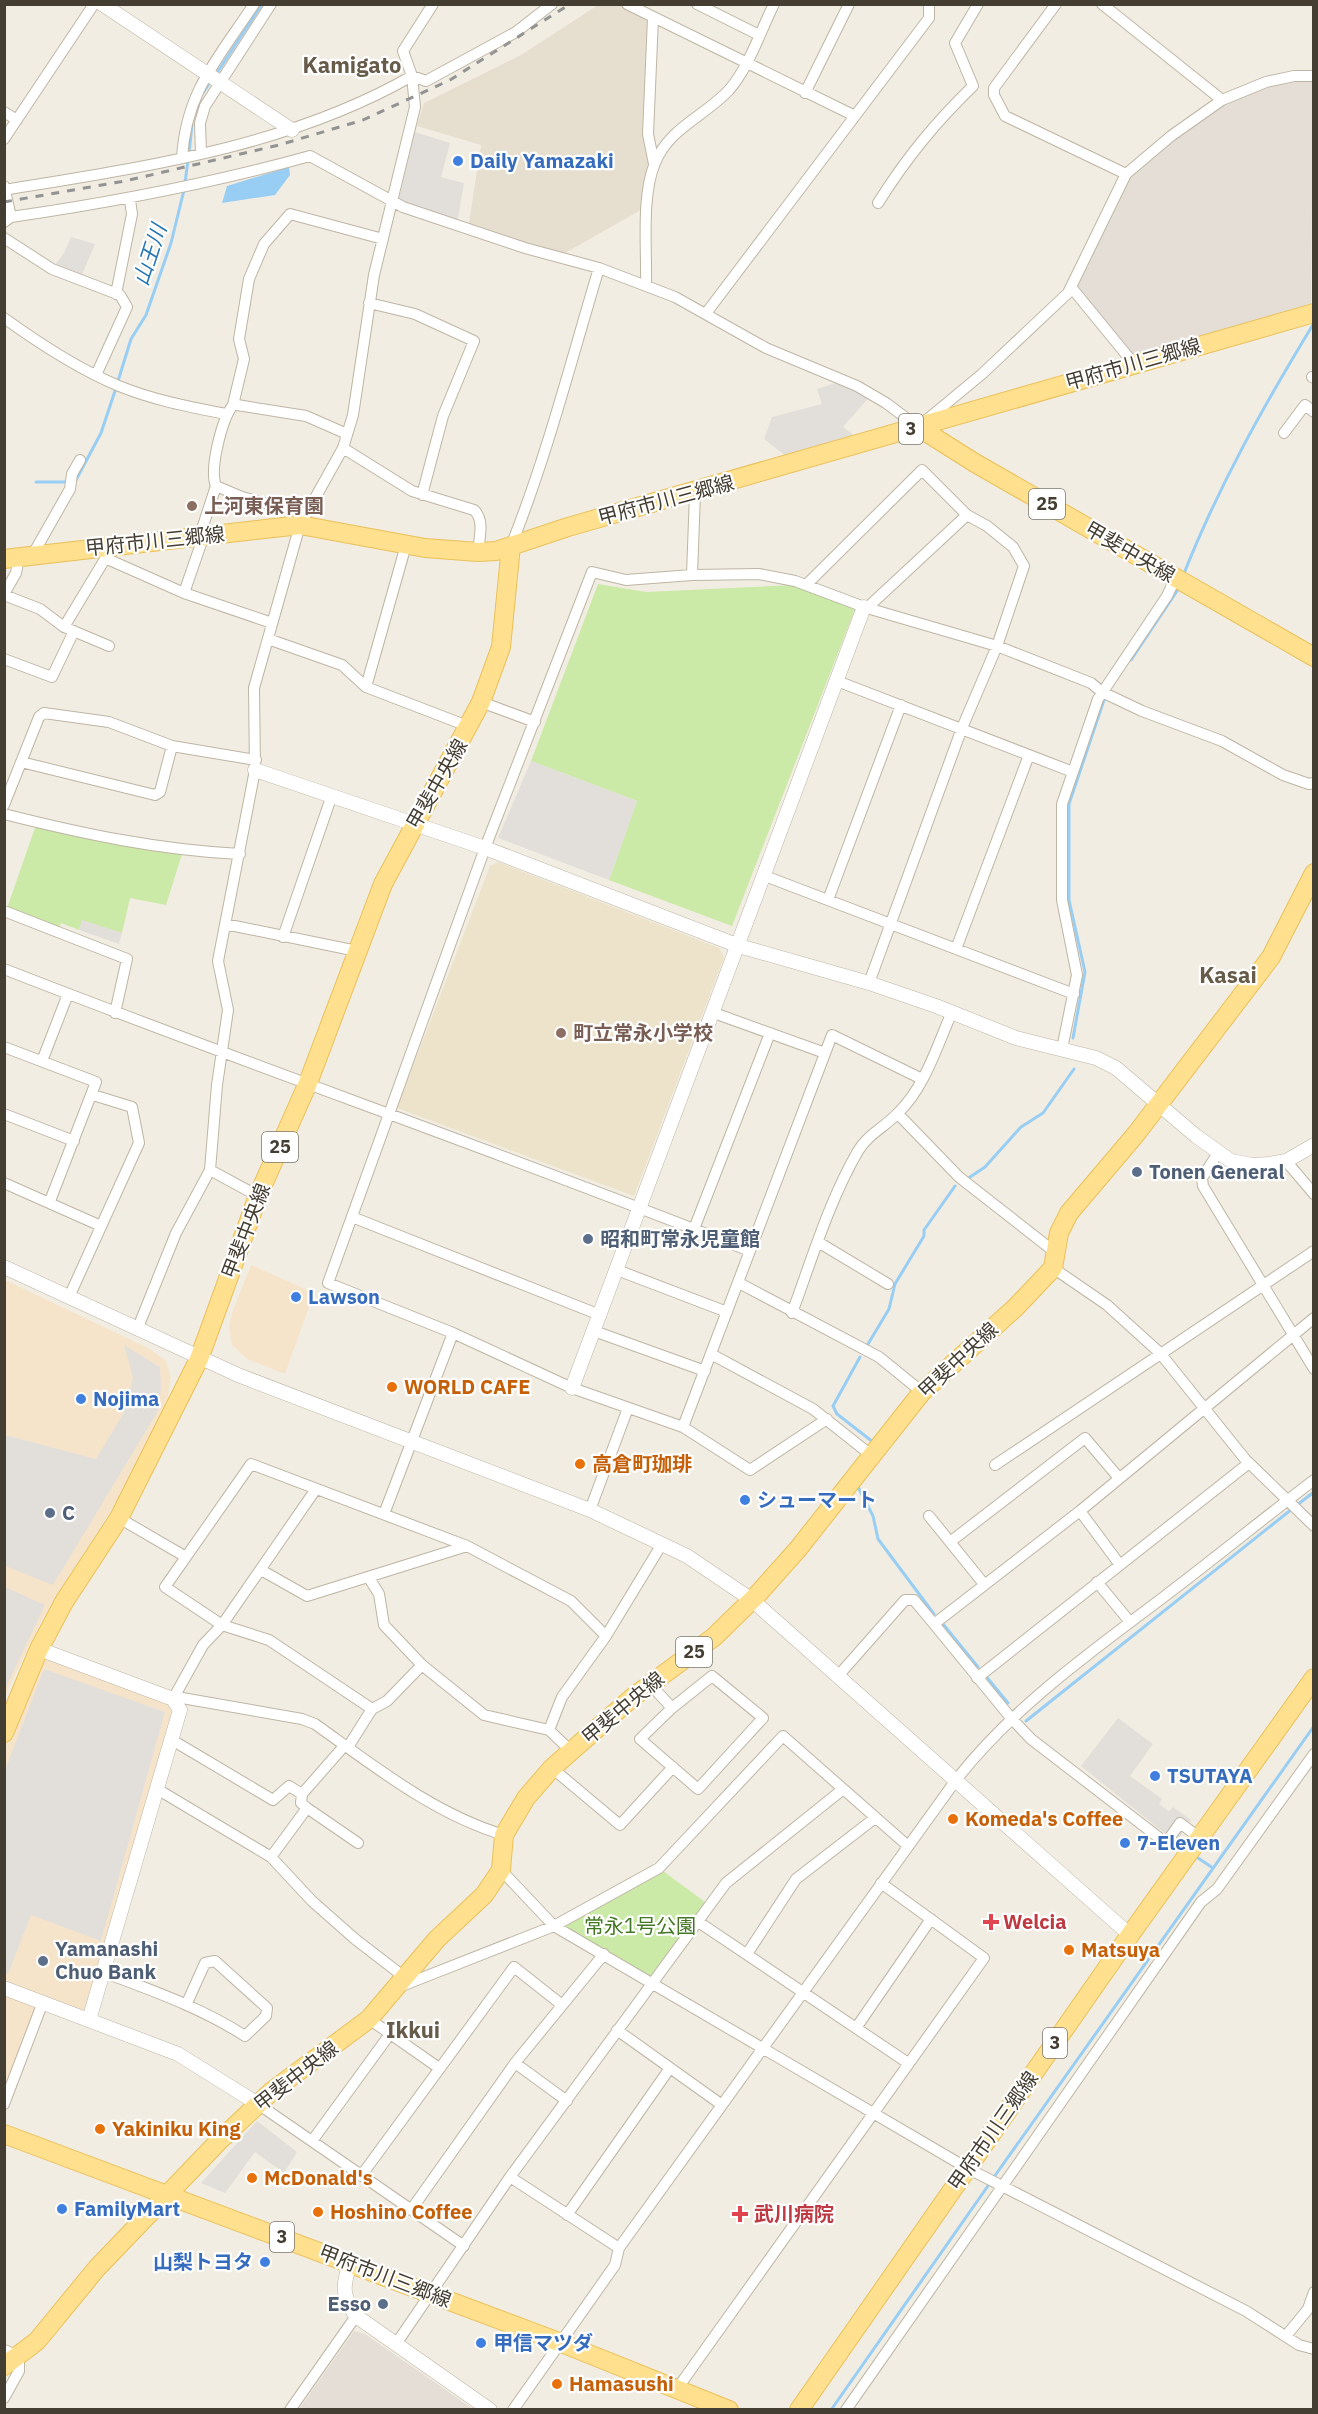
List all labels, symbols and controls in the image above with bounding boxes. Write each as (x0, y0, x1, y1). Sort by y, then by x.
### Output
district label: Kamigato (303, 50, 401, 79)
place label: Daily Yamazaki (470, 147, 614, 174)
marker: Daily Yamazaki (451, 154, 465, 168)
water label: 山王川 (126, 219, 173, 289)
street label: 甲府市川三郷線 (1062, 331, 1204, 396)
road number: 3 (899, 414, 923, 444)
street label: 甲府市川三郷線 (595, 468, 737, 531)
road number: 25 (1029, 489, 1065, 519)
place label: 上河東保育園 (204, 492, 324, 519)
marker: 上河東保育園 (185, 499, 199, 513)
street label: 甲斐中央線 (1080, 515, 1180, 588)
street label: 甲府市川三郷線 (84, 520, 226, 561)
street label: 甲斐中央線 (400, 734, 473, 834)
district label: Kasai (1199, 960, 1257, 989)
place label: 町立常永小学校 (573, 1019, 713, 1046)
marker: 町立常永小学校 (554, 1026, 568, 1040)
road number: 25 (262, 1132, 298, 1162)
place label: Tonen General (1149, 1158, 1284, 1185)
marker: Tonen General (1130, 1165, 1144, 1179)
street label: 甲斐中央線 (215, 1179, 276, 1282)
place label: 昭和町常永児童館 (600, 1225, 760, 1252)
marker: 昭和町常永児童館 (581, 1232, 595, 1246)
place label: Lawson (308, 1283, 380, 1310)
marker: Lawson (289, 1290, 303, 1304)
street label: 甲斐中央線 (912, 1316, 1003, 1404)
place label: WORLD CAFE (404, 1373, 530, 1400)
marker: WORLD CAFE (385, 1380, 399, 1394)
place label: Nojima (93, 1385, 159, 1412)
marker: Nojima (74, 1392, 88, 1406)
place label: 高倉町珈琲 (592, 1450, 692, 1477)
marker: 高倉町珈琲 (573, 1457, 587, 1471)
place label: シューマート (757, 1486, 877, 1513)
marker: シューマート (738, 1493, 752, 1507)
place label: C (62, 1499, 75, 1526)
marker: C (43, 1506, 57, 1520)
road number: 25 (676, 1637, 712, 1667)
street label: 甲斐中央線 (576, 1665, 670, 1750)
place label: TSUTAYA (1167, 1762, 1253, 1789)
marker: TSUTAYA (1148, 1769, 1162, 1783)
place label: Komeda's Coffee (965, 1805, 1123, 1832)
marker: Komeda's Coffee (946, 1812, 960, 1826)
place label: 7-Eleven (1137, 1829, 1220, 1856)
marker: 7-Eleven (1118, 1836, 1132, 1850)
place label: Welcia (1003, 1908, 1067, 1935)
park label: 常永1号公園 (584, 1912, 696, 1939)
marker: Welcia (984, 1915, 998, 1929)
place label: Yamanashi Chuo Bank (55, 1935, 158, 1985)
place label: Matsuya (1081, 1936, 1160, 1963)
marker: Matsuya (1062, 1943, 1076, 1957)
marker: Yamanashi Chuo Bank (36, 1954, 50, 1968)
district label: Ikkui (386, 2015, 440, 2044)
road number: 3 (1043, 2028, 1067, 2058)
street label: 甲斐中央線 (248, 2034, 343, 2117)
street label: 甲府市川三郷線 (941, 2066, 1044, 2196)
place label: Yakiniku King (112, 2115, 241, 2142)
marker: Yakiniku King (93, 2122, 107, 2136)
place label: McDonald's (264, 2164, 373, 2191)
marker: McDonald's (245, 2171, 259, 2185)
place label: FamilyMart (74, 2195, 180, 2222)
place label: Hoshino Coffee (330, 2198, 473, 2225)
place label: 武川病院 (754, 2200, 834, 2227)
marker: FamilyMart (55, 2202, 69, 2216)
marker: Hoshino Coffee (311, 2205, 325, 2219)
marker: 武川病院 (731, 2205, 749, 2223)
road number: 3 (270, 2222, 294, 2252)
street label: 甲府市川三郷線 (315, 2238, 455, 2313)
place label: 山梨トヨタ (153, 2248, 253, 2275)
marker: 山梨トヨタ (258, 2255, 272, 2269)
place label: Esso (328, 2290, 371, 2317)
marker: Esso (376, 2297, 390, 2311)
place label: 甲信マツダ (493, 2329, 593, 2356)
marker: 甲信マツダ (474, 2336, 488, 2350)
place label: Hamasushi (569, 2370, 674, 2397)
marker: Hamasushi (550, 2377, 564, 2391)

